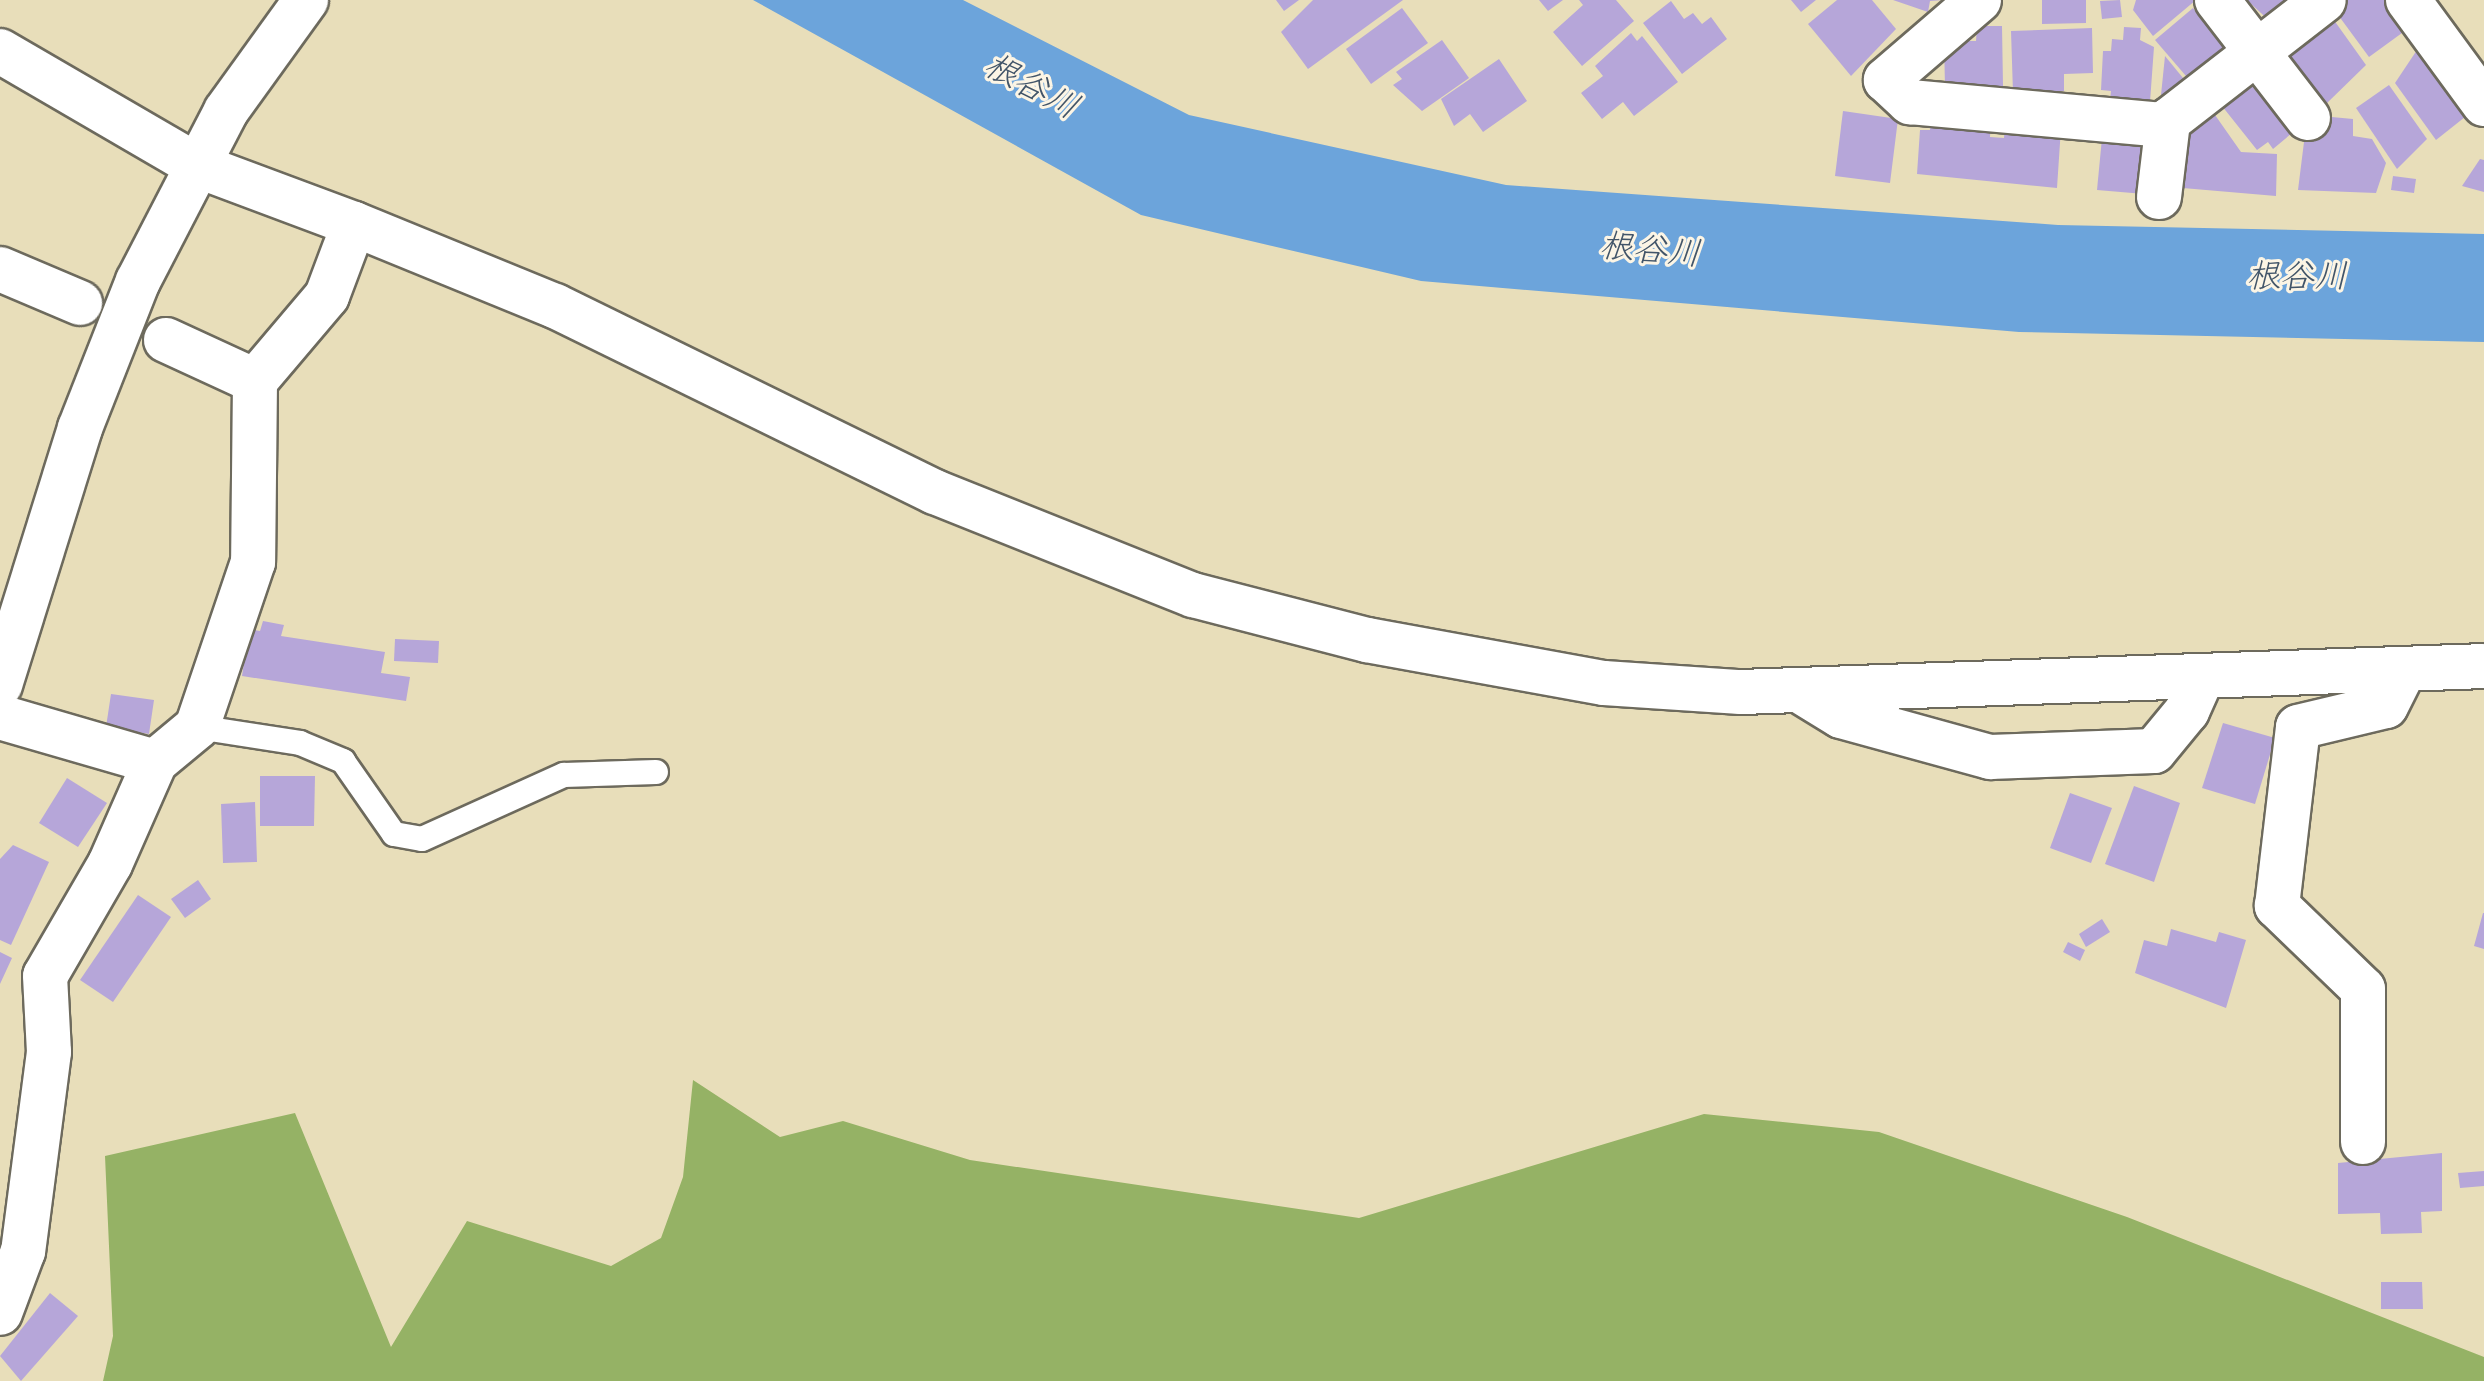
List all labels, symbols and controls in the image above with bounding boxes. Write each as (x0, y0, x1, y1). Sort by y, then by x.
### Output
water label: 根谷川 (975, 47, 1085, 131)
water label: 根谷川 (1597, 228, 1703, 278)
water label: 根谷川 (2246, 260, 2348, 300)

